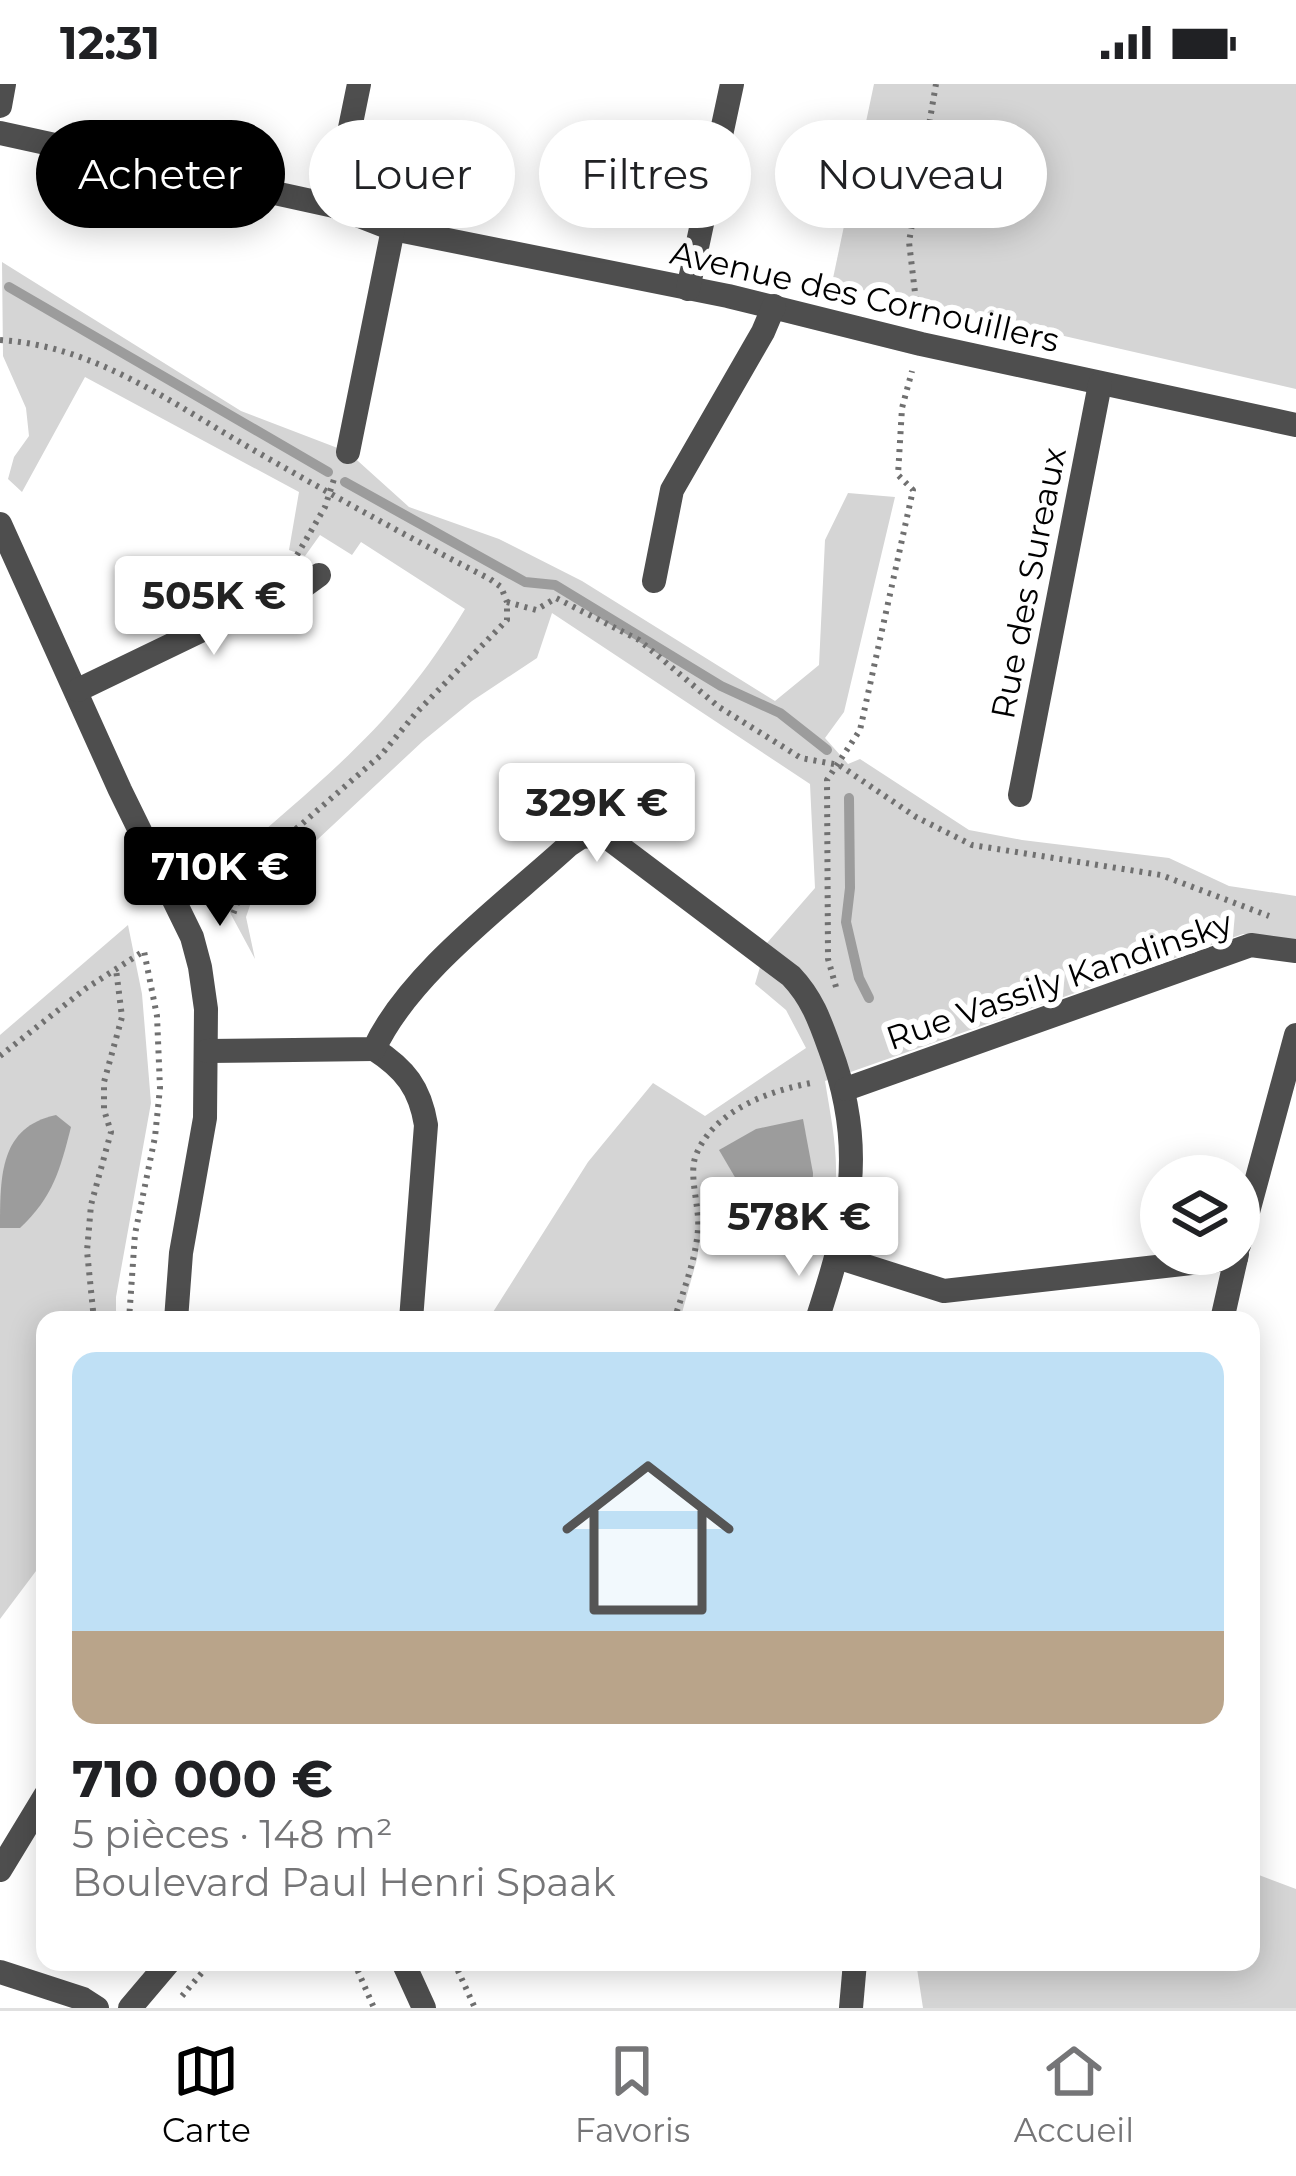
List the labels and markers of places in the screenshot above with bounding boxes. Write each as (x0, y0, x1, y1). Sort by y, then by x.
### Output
pin: 505K € (116, 556, 312, 658)
pin: 329K € (499, 763, 695, 865)
pin: 710K € (122, 827, 318, 929)
pin: 578K € (701, 1177, 897, 1279)

